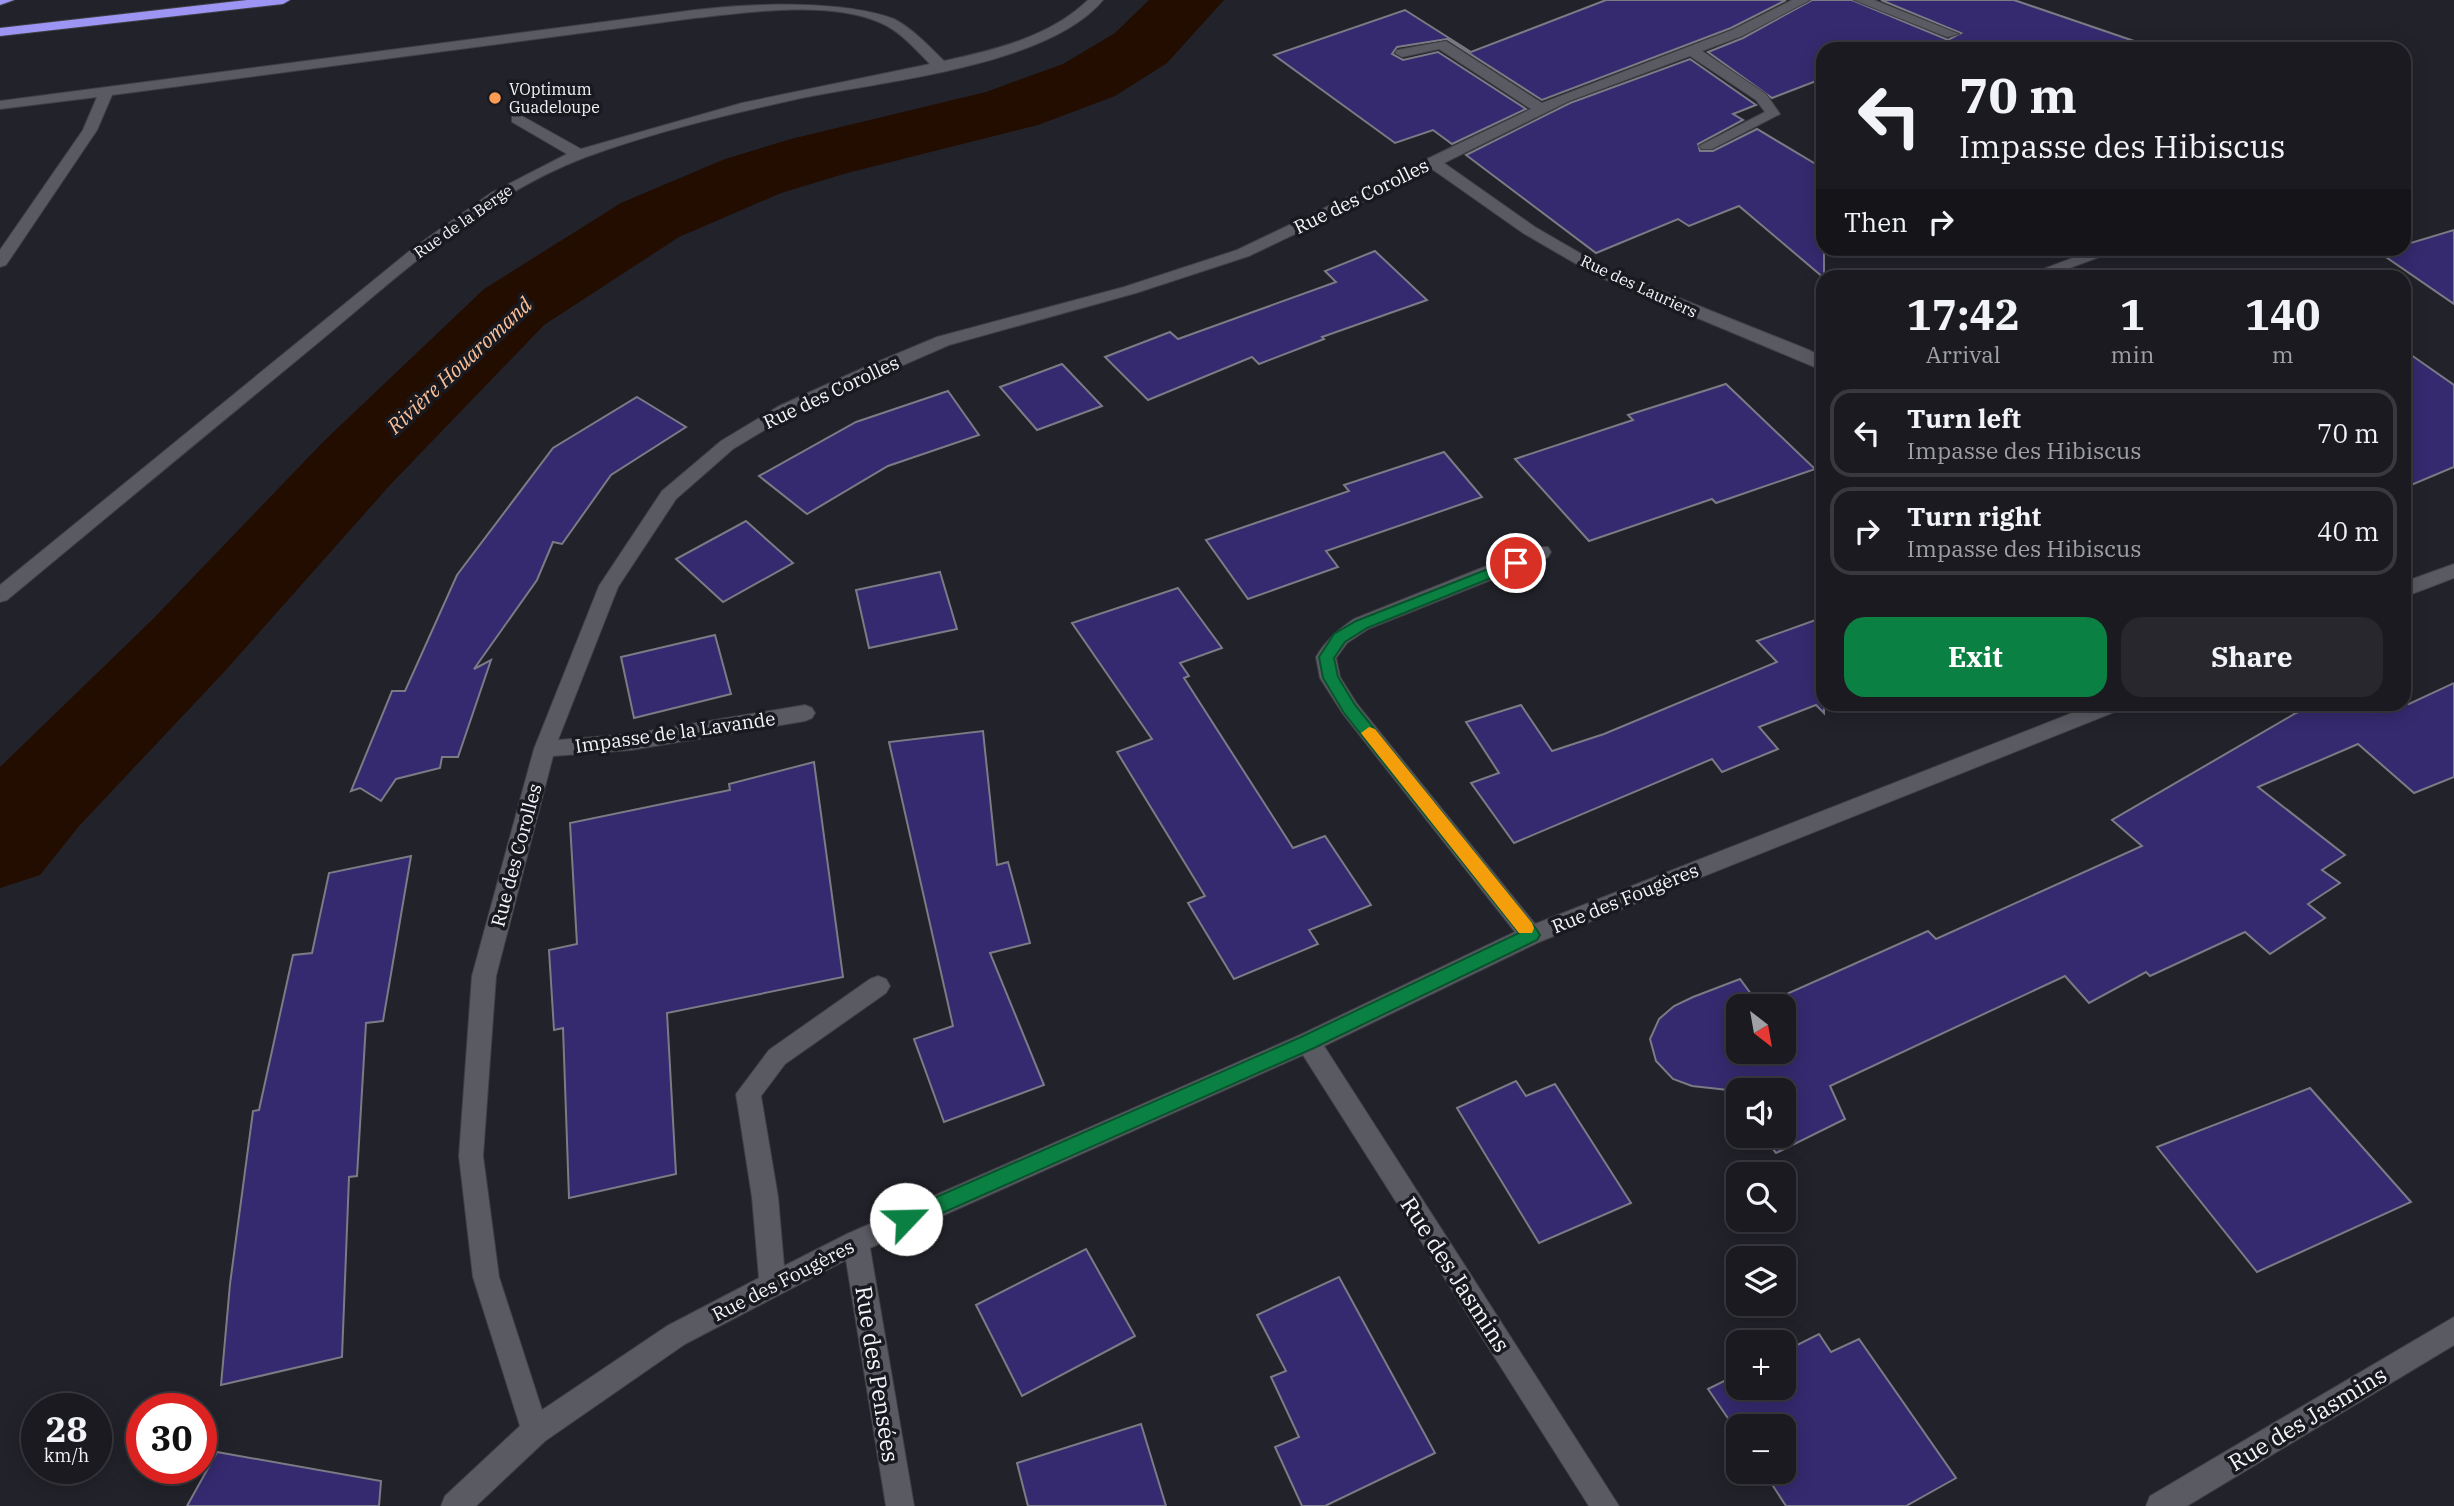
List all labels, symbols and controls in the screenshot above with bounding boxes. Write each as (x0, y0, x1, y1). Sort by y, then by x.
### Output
text: 70 m (1959, 63, 2077, 126)
icon: left (1844, 70, 1935, 161)
place label: VOptimum Guadeloupe (509, 79, 600, 117)
marker: VOptimum Guadeloupe (487, 90, 503, 106)
text: Impasse des Hibiscus (1959, 125, 2285, 167)
street label: Rue des Corolles (1290, 153, 1432, 239)
street label: Rue de la Berge (410, 180, 516, 262)
icon: right (1922, 203, 1960, 241)
text: Then (1844, 205, 1908, 239)
street label: Rue des Lauriers (1578, 250, 1700, 322)
text: 17:42 (1906, 287, 2020, 342)
text: 1 (2120, 287, 2145, 342)
text: 140 (2245, 287, 2320, 342)
water label: Rivière Houaromand (380, 290, 538, 440)
text: Arrival (1926, 339, 2001, 369)
text: min (2111, 339, 2154, 369)
text: m (2272, 339, 2294, 369)
street label: Rue des Corolles (759, 350, 903, 434)
text: Turn left (1907, 401, 2021, 435)
icon: left (1848, 414, 1886, 452)
text: 70 m (2317, 416, 2379, 450)
text: Impasse des Hibiscus (1907, 435, 2142, 465)
text: Turn right (1907, 499, 2041, 533)
icon: right (1848, 512, 1886, 550)
text: 40 m (2317, 514, 2379, 548)
pin (1486, 533, 1546, 593)
text: Impasse des Hibiscus (1907, 533, 2142, 563)
icon: arrive (1497, 544, 1535, 582)
button: Exit (1844, 617, 2107, 697)
button: Share (2121, 617, 2383, 697)
street label: Impasse de la Lavande (573, 706, 777, 758)
street label: Rue des Corolles (485, 781, 547, 929)
street label: Rue des Fougères (1548, 858, 1702, 938)
north arrow (1726, 994, 1796, 1064)
map controls (1726, 994, 1796, 1484)
button: sound (1726, 1078, 1796, 1148)
button: search (1726, 1162, 1796, 1232)
position arrow (869, 1182, 943, 1256)
street label: Rue des Jasmins (1395, 1191, 1517, 1357)
street label: Rue des Fougères (708, 1234, 858, 1326)
button: layers (1726, 1246, 1796, 1316)
street label: Rue des Pensées (849, 1284, 907, 1464)
button: + (1726, 1330, 1796, 1400)
street label: Rue des Jasmins (2222, 1359, 2392, 1477)
speed limit sign: 30 (126, 1393, 217, 1484)
text: 28 (45, 1406, 88, 1452)
button: − (1726, 1414, 1796, 1484)
text: km/h (44, 1444, 89, 1467)

